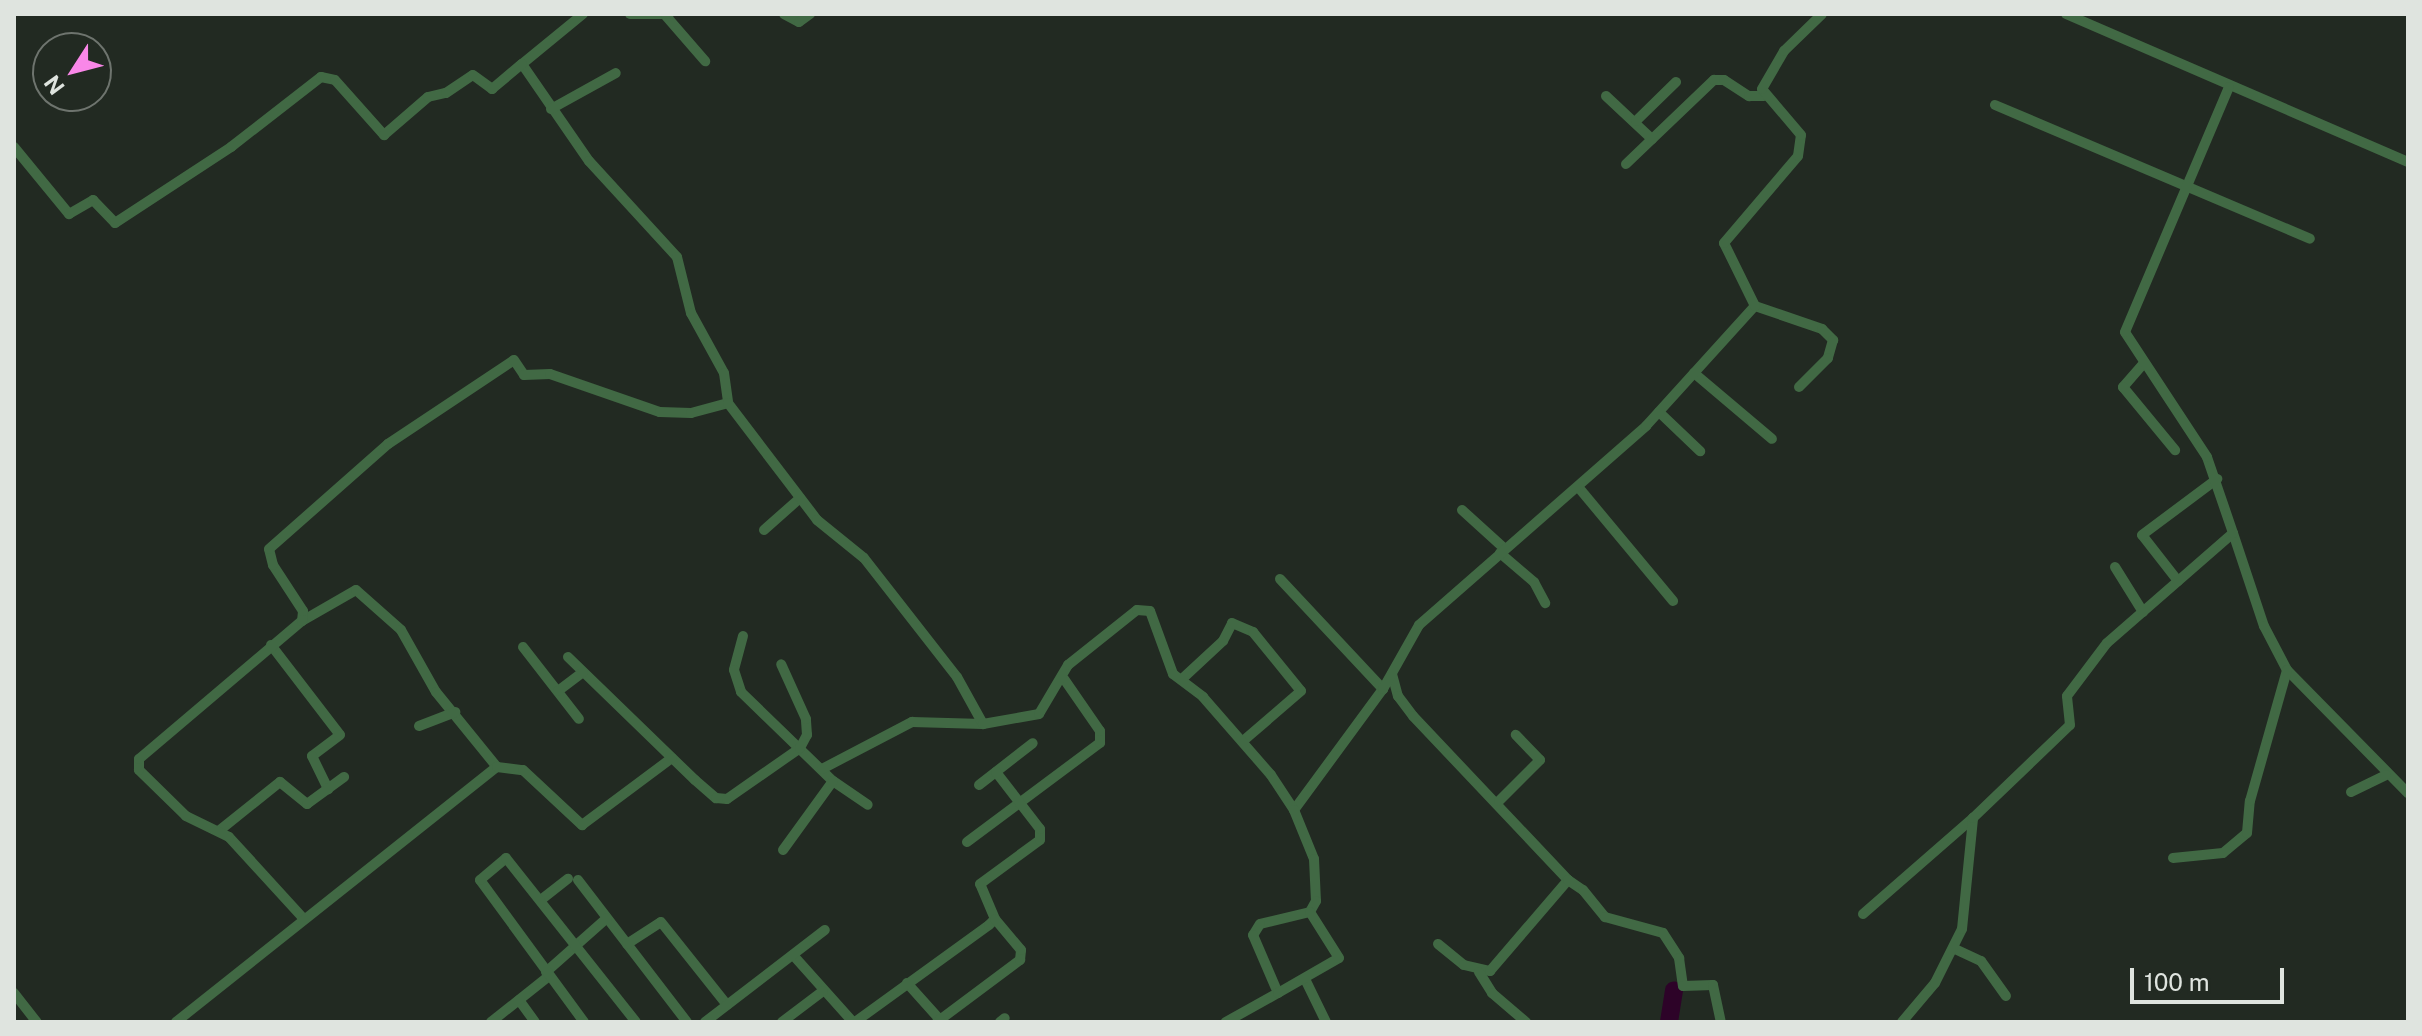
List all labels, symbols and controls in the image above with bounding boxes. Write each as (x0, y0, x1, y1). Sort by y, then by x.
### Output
north arrow (32, 32, 112, 112)
text: N (39, 70, 70, 100)
scale bar (2134, 952, 2288, 1002)
text: 100 m (2144, 968, 2210, 996)

